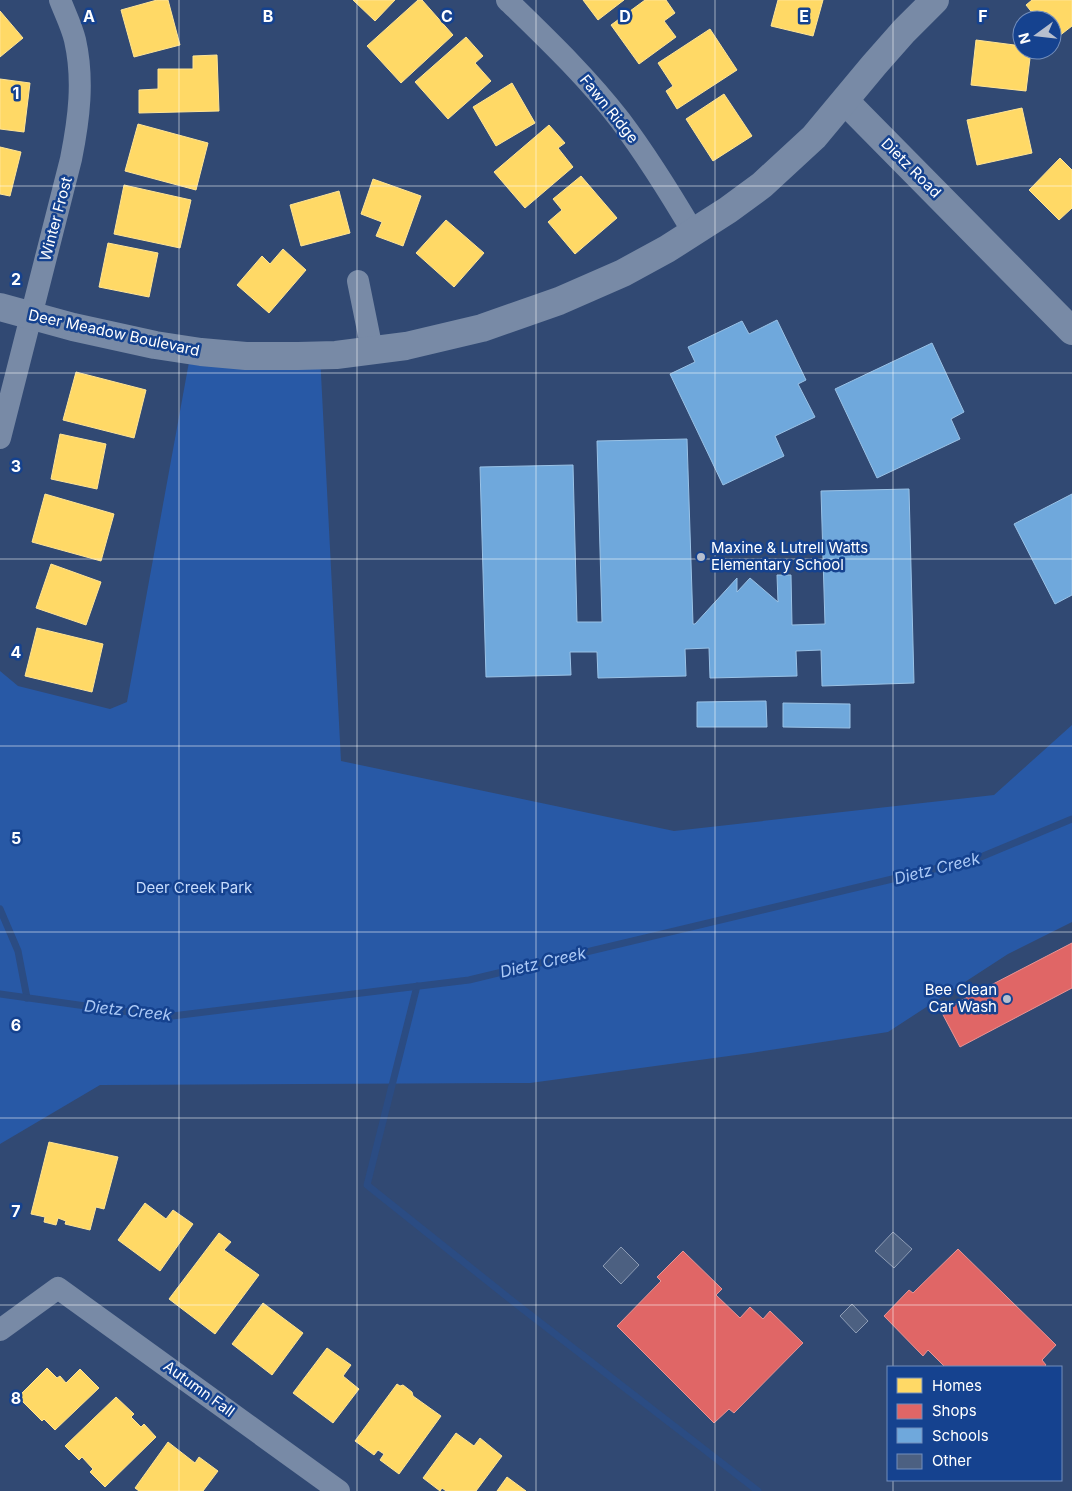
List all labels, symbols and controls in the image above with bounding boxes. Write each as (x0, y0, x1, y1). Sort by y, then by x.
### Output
text: A (83, 6, 95, 26)
text: B (263, 6, 273, 26)
text: C (441, 6, 453, 26)
text: D (619, 6, 631, 26)
text: E (799, 6, 809, 26)
text: F (978, 6, 988, 26)
north arrow (1012, 10, 1062, 60)
text: N (1014, 31, 1034, 46)
street label: Fawn Ridge (576, 71, 643, 147)
text: 1 (13, 83, 19, 103)
street label: Dietz Road (877, 134, 945, 202)
street label: Winter Frost (35, 175, 76, 263)
text: 2 (11, 269, 21, 289)
street label: Deer Meadow Boulevard (27, 305, 201, 360)
text: 3 (11, 456, 21, 476)
place label: Maxine & Lutrell Watts Elementary School (711, 538, 868, 574)
marker: Maxine & Lutrell Watts Elementary School (695, 551, 707, 563)
text: 4 (11, 642, 22, 662)
text: 5 (11, 828, 21, 848)
water label: Dietz Creek (892, 848, 982, 888)
park label: Deer Creek Park (136, 878, 253, 897)
water label: Dietz Creek (498, 942, 588, 982)
place label: Bee Clean Car Wash (925, 980, 997, 1016)
marker: Bee Clean Car Wash (1001, 993, 1013, 1005)
water label: Dietz Creek (83, 995, 173, 1025)
text: 6 (11, 1015, 21, 1035)
text: 7 (11, 1201, 21, 1221)
street label: Autumn Fall (160, 1356, 239, 1421)
legend (887, 1366, 1062, 1481)
text: Homes (932, 1376, 982, 1395)
text: 8 (11, 1388, 21, 1408)
text: Shops (932, 1401, 977, 1420)
text: Schools (932, 1426, 989, 1445)
text: Other (932, 1451, 972, 1470)

